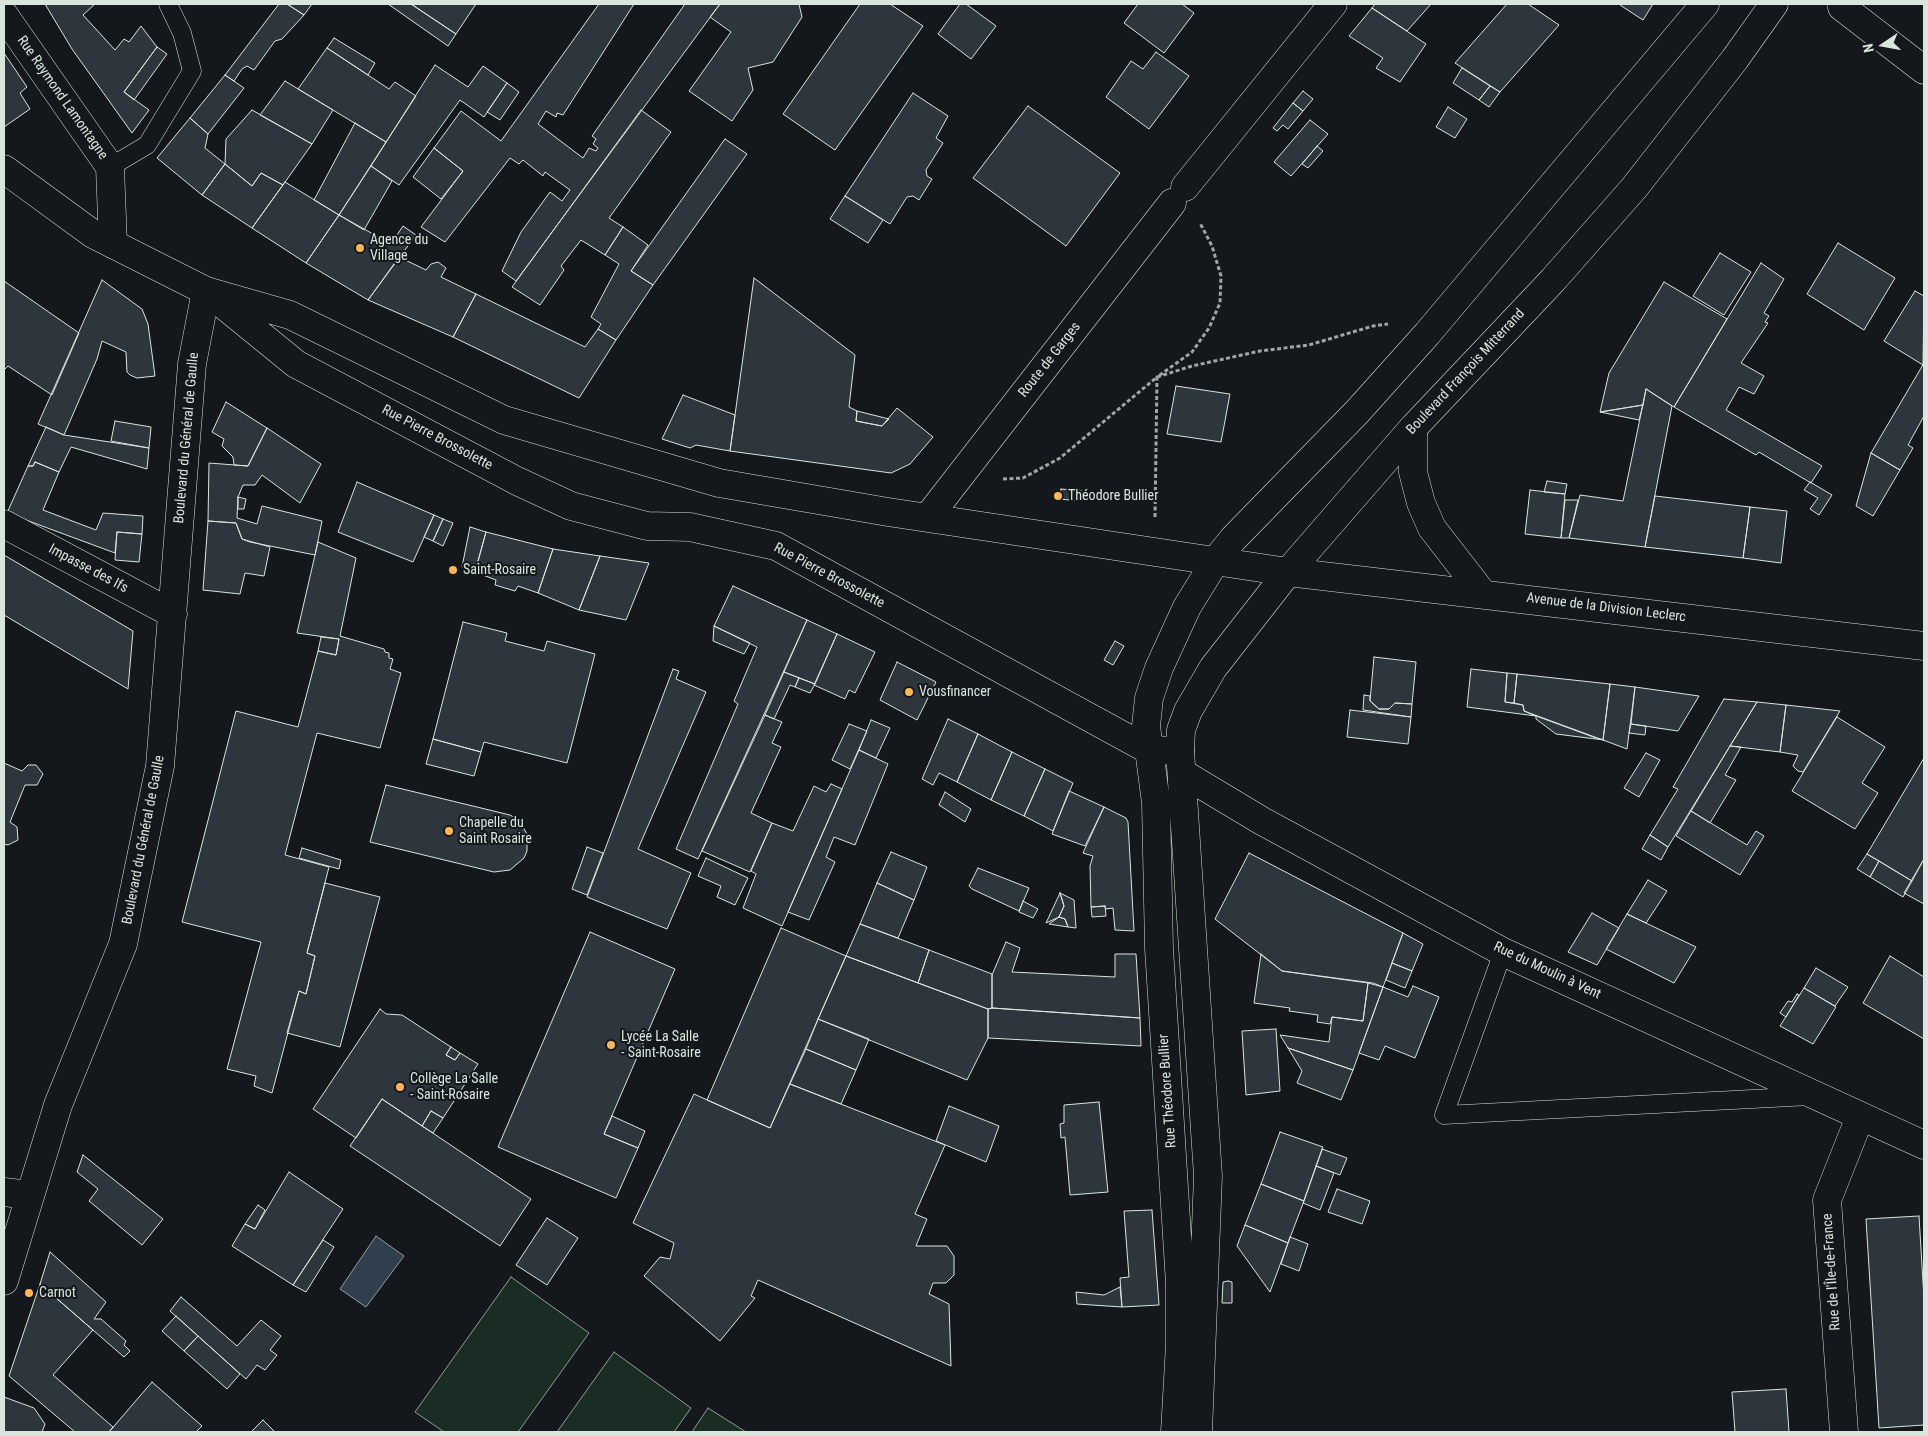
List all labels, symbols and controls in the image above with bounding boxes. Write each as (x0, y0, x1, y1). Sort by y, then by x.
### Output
north arrow (1858, 20, 1908, 70)
street label: Rue Raymond Lamontagne (13, 33, 111, 163)
text: N (1860, 42, 1877, 54)
place label: Agence du Village (370, 232, 428, 264)
marker: Agence du Village (354, 242, 366, 254)
street label: Boulevard François Mitterrand (1403, 306, 1529, 438)
street label: Route de Garges (1015, 319, 1085, 401)
street label: Boulevard du Général de Gaulle (171, 352, 203, 524)
street label: Rue Pierre Brossolette (379, 402, 495, 474)
place label: Théodore Bullier (1068, 488, 1158, 504)
marker: Théodore Bullier (1052, 490, 1064, 502)
street label: Rue Pierre Brossolette (771, 540, 887, 612)
street label: Impasse des Ifs (45, 541, 131, 597)
place label: Saint-Rosaire (463, 562, 536, 578)
marker: Saint-Rosaire (447, 564, 459, 576)
street label: Avenue de la Division Leclerc (1525, 590, 1687, 626)
place label: Vousfinancer (919, 684, 991, 700)
marker: Vousfinancer (903, 686, 915, 698)
street label: Boulevard du Général de Gaulle (119, 754, 169, 926)
place label: Chapelle du Saint Rosaire (459, 815, 532, 848)
marker: Chapelle du Saint Rosaire (443, 825, 455, 837)
street label: Rue du Moulin à Vent (1491, 939, 1603, 1003)
place label: Lycée La Salle - Saint-Rosaire (621, 1029, 701, 1062)
street label: Rue Théodore Bullier (1156, 1033, 1180, 1149)
marker: Lycée La Salle - Saint-Rosaire (605, 1039, 617, 1051)
place label: Collège La Salle - Saint-Rosaire (410, 1071, 498, 1104)
marker: Collège La Salle - Saint-Rosaire (394, 1081, 406, 1093)
street label: Rue de l'Île-de-France (1820, 1213, 1844, 1331)
place label: Carnot (39, 1285, 76, 1301)
marker: Carnot (23, 1287, 35, 1299)

